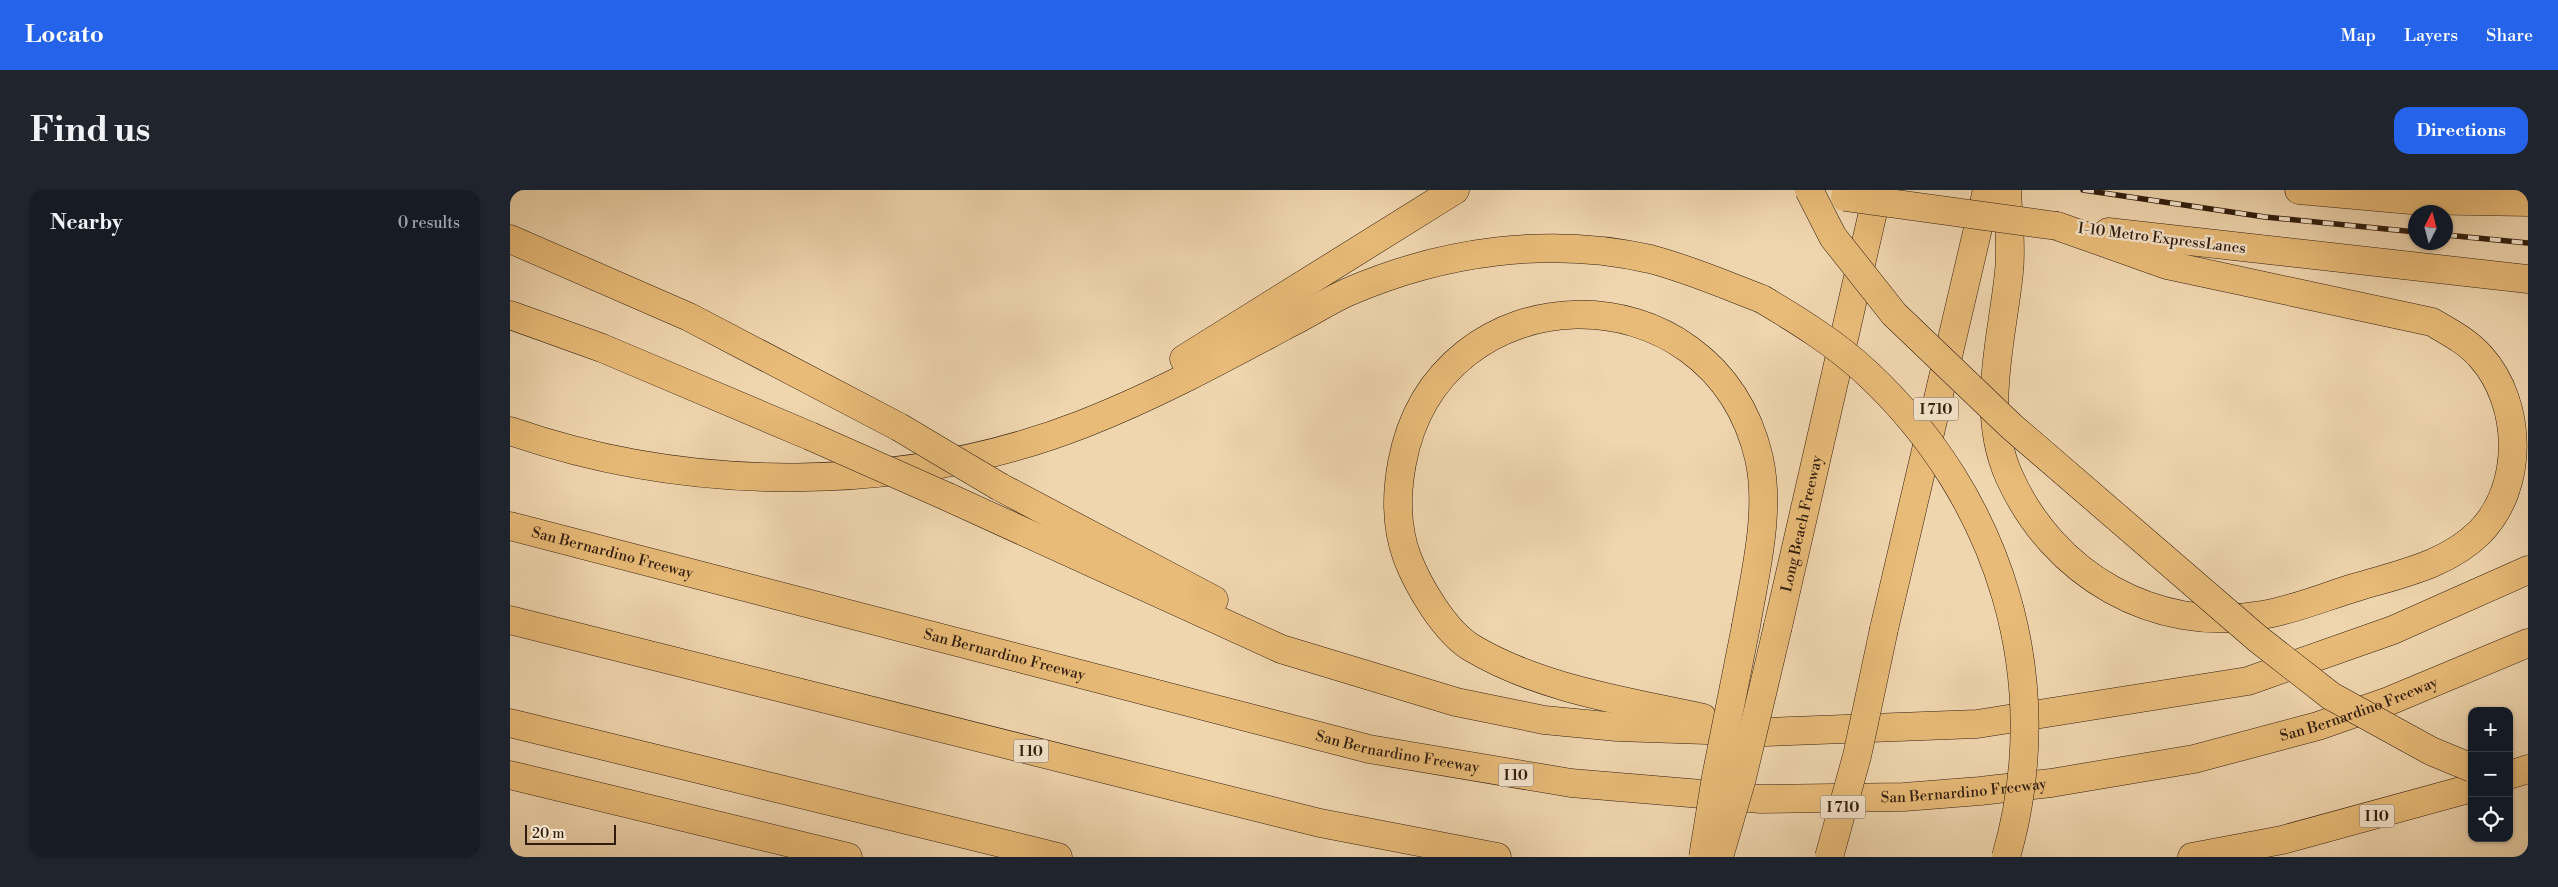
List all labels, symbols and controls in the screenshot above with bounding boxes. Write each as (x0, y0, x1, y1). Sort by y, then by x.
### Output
text: Locato (25, 20, 104, 50)
text: Map (2341, 24, 2376, 47)
text: Layers (2404, 24, 2458, 47)
text: Share (2486, 24, 2533, 47)
button: Directions (2394, 107, 2528, 154)
text: Find us (30, 109, 150, 152)
north arrow (2408, 205, 2453, 250)
text: Nearby (50, 210, 123, 236)
text: 0 results (398, 213, 460, 233)
street label: I-10 Metro ExpressLanes (2077, 219, 2247, 258)
road number: I 710 (1914, 398, 1958, 420)
street label: Long Beach Freeway (1777, 453, 1827, 594)
street label: San Bernardino Freeway (530, 523, 696, 583)
street label: San Bernardino Freeway (922, 625, 1088, 685)
street label: San Bernardino Freeway (2278, 672, 2441, 746)
map controls (2468, 707, 2513, 842)
button: + (2468, 707, 2513, 752)
street label: San Bernardino Freeway (1314, 727, 1481, 778)
road number: I 10 (1014, 740, 1048, 762)
button: − (2468, 752, 2513, 797)
road number: I 10 (1498, 764, 1534, 786)
street label: San Bernardino Freeway (1881, 774, 2048, 807)
road number: I 710 (1820, 796, 1866, 818)
button: locate (2468, 797, 2513, 842)
road number: I 10 (2360, 804, 2394, 828)
scale bar (525, 822, 616, 845)
text: 20 m (532, 825, 564, 843)

